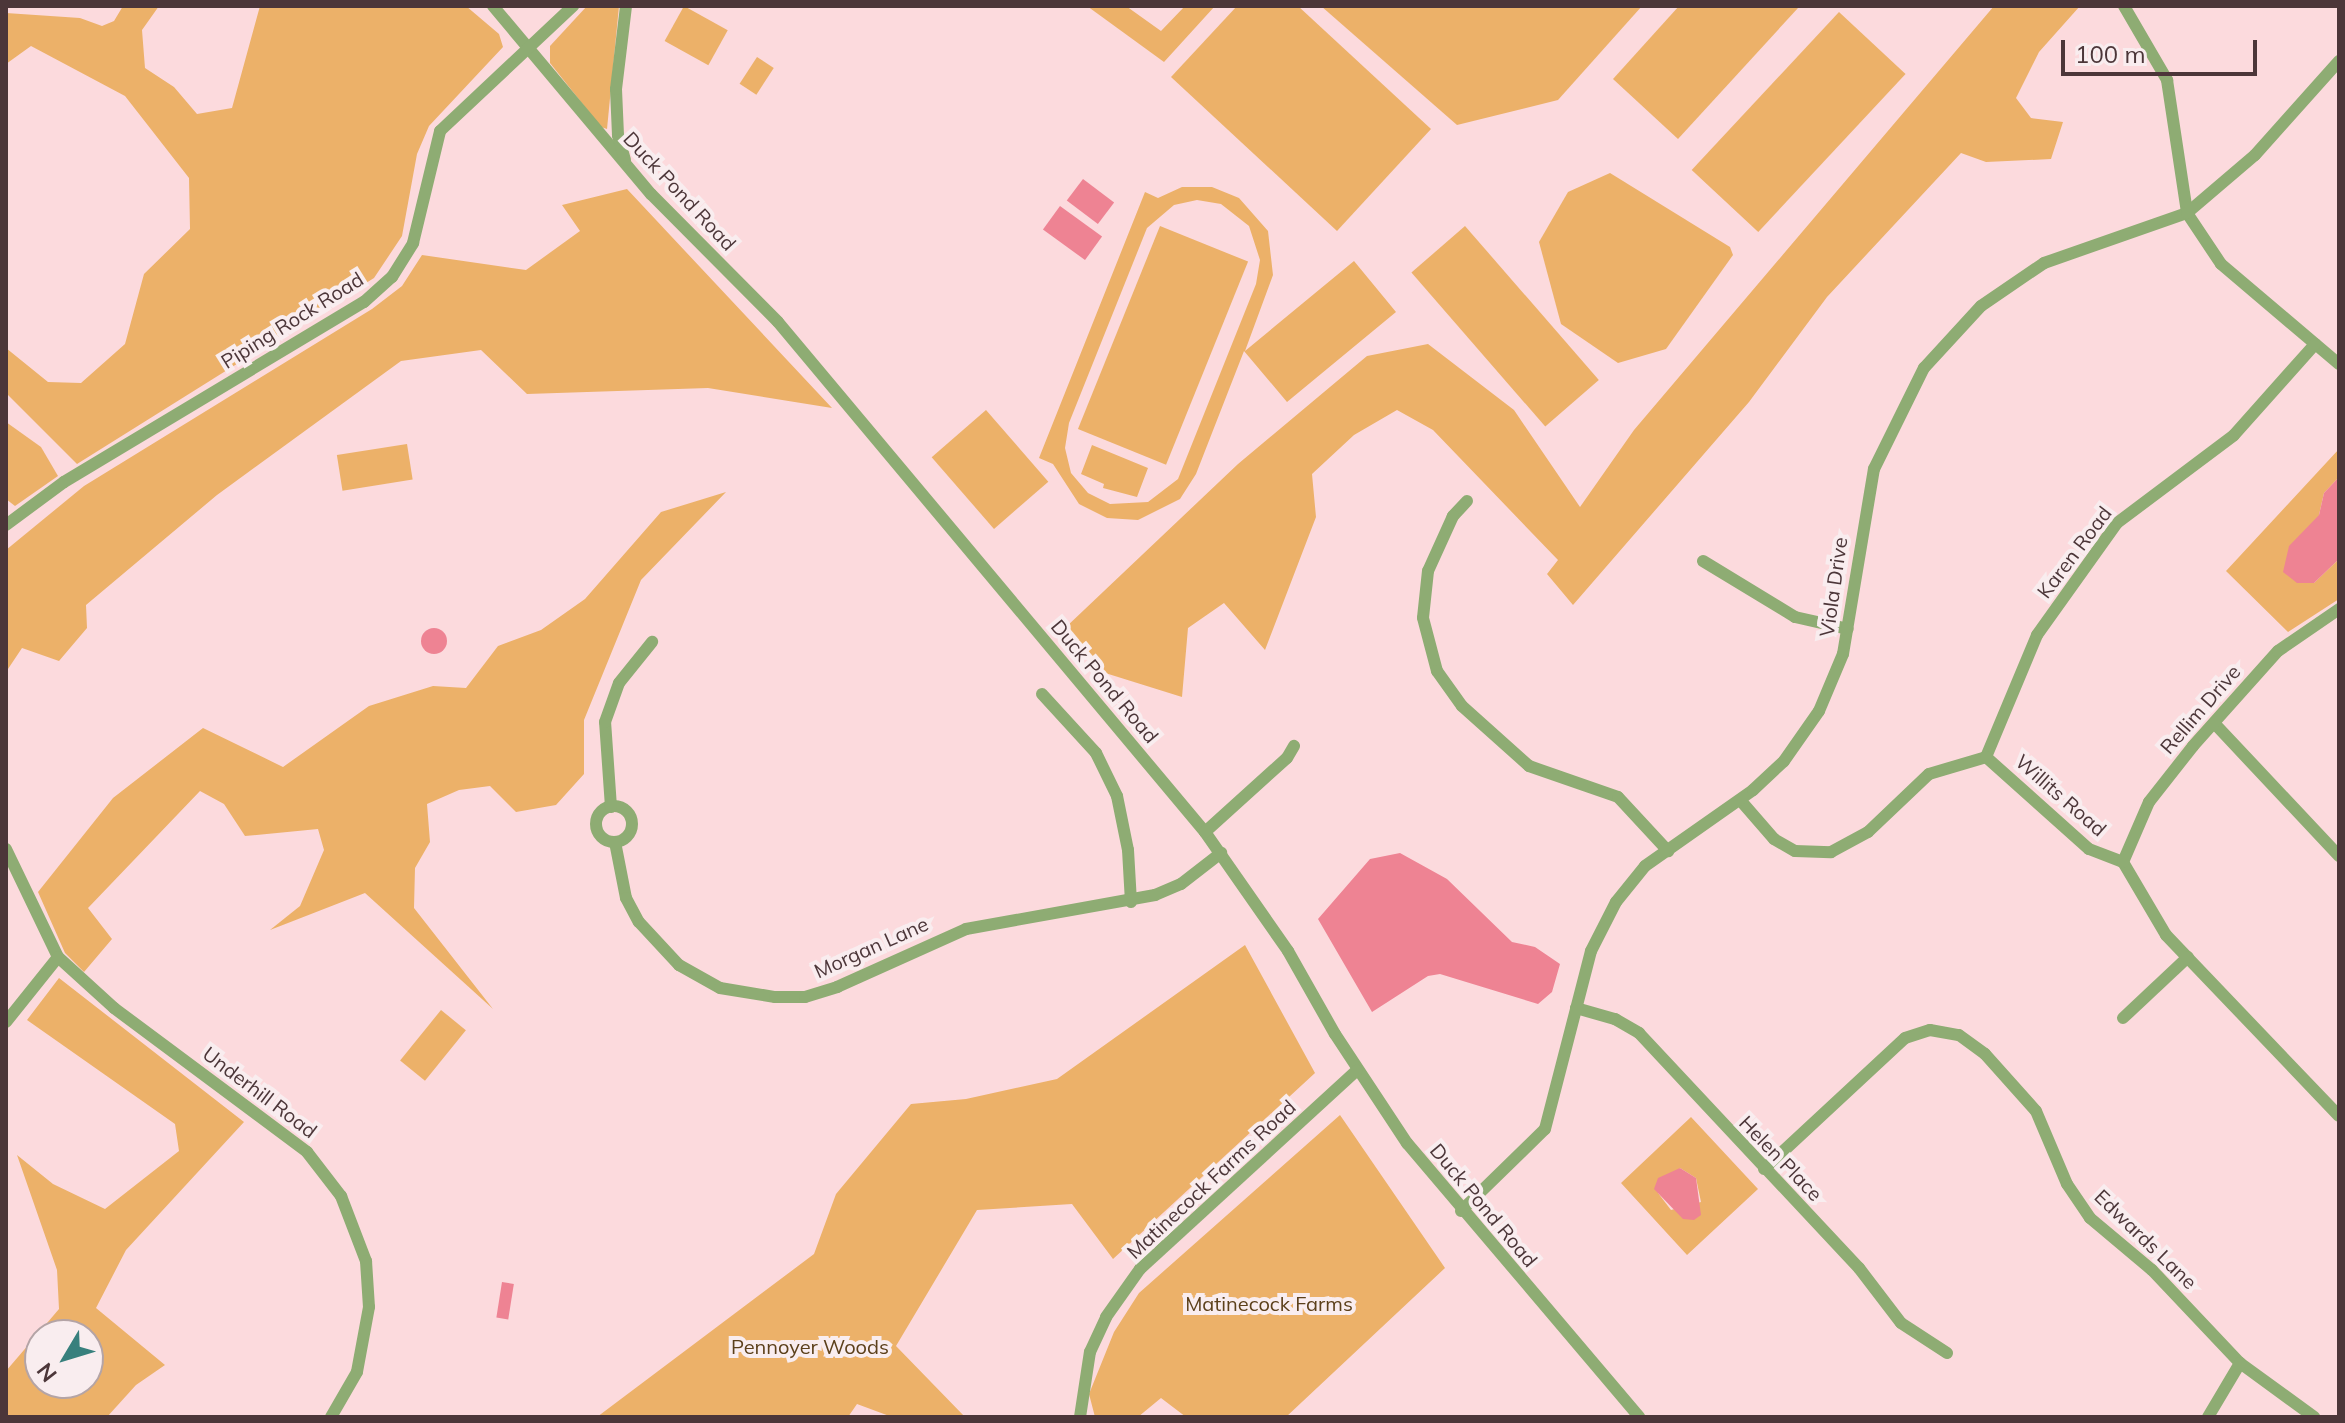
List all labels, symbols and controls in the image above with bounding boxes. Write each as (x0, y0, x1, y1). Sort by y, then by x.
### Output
scale bar (2065, 24, 2261, 74)
text: 100 m (2075, 39, 2146, 69)
street label: Duck Pond Road (619, 127, 741, 255)
street label: Piping Rock Road (217, 267, 367, 373)
street label: Karen Road (2032, 501, 2116, 603)
street label: Viola Drive (1814, 536, 1852, 638)
street label: Duck Pond Road (1046, 614, 1164, 748)
street label: Rellim Drive (2155, 660, 2245, 758)
street label: Willits Road (2011, 749, 2111, 841)
street label: Morgan Lane (810, 911, 932, 983)
street label: Underhill Road (198, 1041, 322, 1143)
street label: Matinecock Farms Road (1122, 1095, 1300, 1263)
street label: Helen Place (1734, 1110, 1828, 1206)
street label: Duck Pond Road (1425, 1138, 1543, 1272)
street label: Edwards Lane (2090, 1184, 2202, 1294)
park label: Matinecock Farms (1185, 1291, 1353, 1315)
north arrow (24, 1319, 104, 1399)
park label: Pennoyer Woods (731, 1334, 889, 1358)
text: N (31, 1357, 63, 1388)

